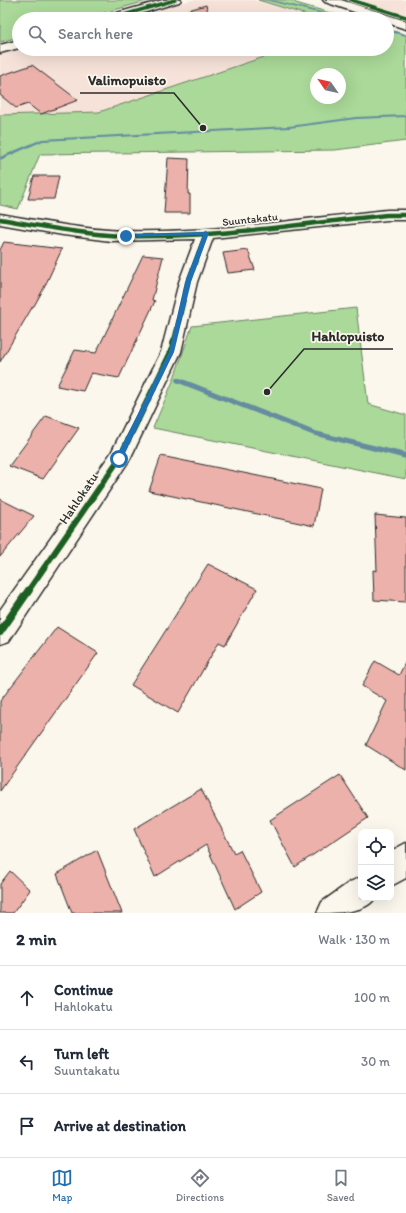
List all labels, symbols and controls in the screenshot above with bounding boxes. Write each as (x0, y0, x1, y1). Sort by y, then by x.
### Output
search box (12, 12, 394, 56)
icon: search (26, 23, 48, 45)
text: Search here (58, 25, 133, 43)
callout: Valimopuisto (80, 67, 174, 93)
north arrow (310, 68, 346, 104)
text: Valimopuisto (88, 72, 166, 89)
street label: Suuntakatu (222, 210, 278, 229)
route end (117, 227, 135, 245)
callout: Hahlopuisto (304, 323, 393, 349)
text: Hahlopuisto (312, 328, 384, 345)
route start (110, 450, 128, 468)
street label: Hahlokatu (56, 470, 101, 527)
map controls (358, 829, 394, 901)
button: locate (358, 829, 394, 865)
button: layers (358, 865, 394, 901)
text: 2 min (16, 929, 56, 949)
text: Walk · 130 m (318, 932, 390, 947)
text: Continue (54, 981, 113, 999)
icon: ahead (16, 987, 38, 1009)
text: 100 m (354, 990, 390, 1005)
text: Hahlokatu (54, 999, 113, 1014)
text: Turn left (54, 1045, 109, 1063)
icon: left (16, 1051, 38, 1073)
text: 30 m (361, 1054, 390, 1069)
text: Suuntakatu (54, 1063, 120, 1078)
icon: arrive (16, 1115, 38, 1137)
text: Arrive at destination (54, 1117, 186, 1135)
tab: Map (51, 1167, 73, 1204)
tab: Directions (176, 1167, 224, 1204)
tab: Saved (327, 1167, 355, 1204)

